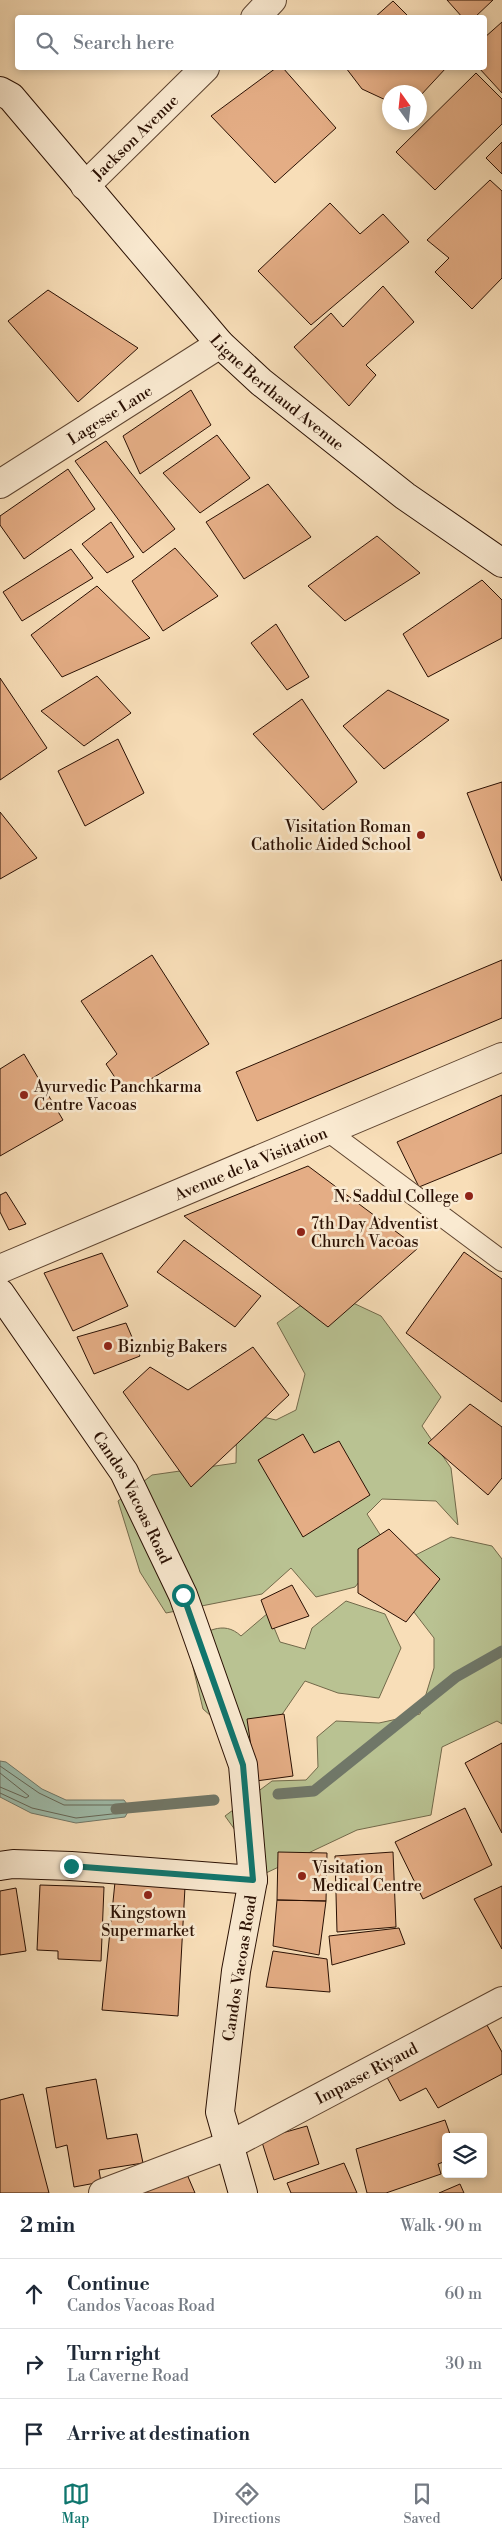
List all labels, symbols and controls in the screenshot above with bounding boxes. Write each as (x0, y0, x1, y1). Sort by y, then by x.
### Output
search box (15, 15, 487, 70)
icon: search (33, 29, 61, 57)
text: Search here (73, 31, 174, 55)
north arrow (382, 85, 427, 130)
street label: Jackson Avenue (87, 91, 183, 185)
street label: Ligne Berthaud Avenue (205, 331, 348, 455)
street label: Lagesse Lane (64, 381, 156, 449)
place label: Visitation Roman Catholic Aided School (251, 817, 411, 855)
marker: Visitation Roman Catholic Aided School (415, 829, 427, 841)
place label: Ayurvedic Panchkarma Centre Vacoas (33, 1077, 203, 1115)
marker: Ayurvedic Panchkarma Centre Vacoas (18, 1089, 30, 1101)
street label: Avenue de la Visitation (171, 1123, 331, 1206)
place label: N. Saddul College (334, 1187, 459, 1207)
marker: N. Saddul College (463, 1190, 475, 1202)
place label: 7th Day Adventist Church Vacoas (311, 1214, 439, 1252)
marker: 7th Day Adventist Church Vacoas (295, 1226, 307, 1238)
place label: Biznbig Bakers (117, 1337, 227, 1357)
marker: Biznbig Bakers (102, 1340, 114, 1352)
street label: Candos Vacoas Road (88, 1428, 175, 1567)
route start (172, 1584, 195, 1607)
route end (60, 1855, 83, 1878)
place label: Visitation Medical Centre (311, 1858, 422, 1896)
marker: Visitation Medical Centre (296, 1870, 308, 1882)
marker: Kingstown Supermarket (142, 1889, 154, 1901)
street label: Candos Vacoas Road (219, 1894, 261, 2043)
place label: Kingstown Supermarket (101, 1903, 195, 1941)
street label: Impasse Riyaud (312, 2038, 421, 2109)
map controls (442, 2133, 487, 2178)
button: layers (442, 2133, 487, 2178)
text: 2 min (20, 2213, 75, 2239)
text: Walk · 90 m (400, 2216, 482, 2236)
text: Continue (67, 2272, 150, 2296)
icon: ahead (20, 2280, 48, 2308)
text: 60 m (444, 2284, 482, 2304)
text: Candos Vacoas Road (67, 2296, 215, 2316)
text: Turn right (67, 2342, 160, 2366)
icon: right (20, 2350, 48, 2378)
text: 30 m (445, 2354, 482, 2374)
text: La Caverne Road (67, 2366, 189, 2386)
icon: arrive (20, 2420, 48, 2448)
text: Arrive at destination (67, 2422, 250, 2446)
tab: Map (62, 2480, 90, 2528)
tab: Directions (213, 2480, 280, 2528)
tab: Saved (404, 2480, 440, 2528)

